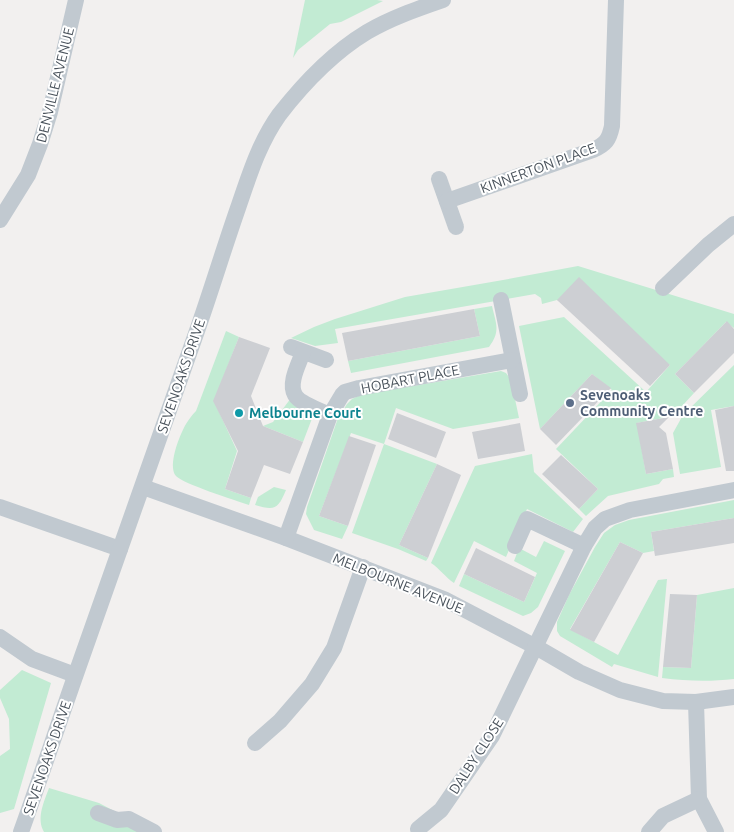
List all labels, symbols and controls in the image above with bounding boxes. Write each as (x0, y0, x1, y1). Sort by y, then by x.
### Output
street label: DENVILLE AVENUE (33, 26, 77, 144)
street label: KINNERTON PLACE (478, 140, 598, 196)
street label: SEVENOAKS DRIVE (154, 317, 208, 435)
street label: HOBART PLACE (360, 362, 461, 396)
place label: Sevenoaks Community Centre (580, 387, 703, 419)
marker: Sevenoaks Community Centre (564, 397, 576, 409)
place label: Melbourne Court (249, 405, 361, 421)
marker: Melbourne Court (233, 407, 245, 419)
street label: MELBOURNE AVENUE (331, 550, 465, 616)
street label: SEVENOAKS DRIVE (20, 699, 74, 817)
street label: DALBY CLOSE (446, 715, 507, 797)

